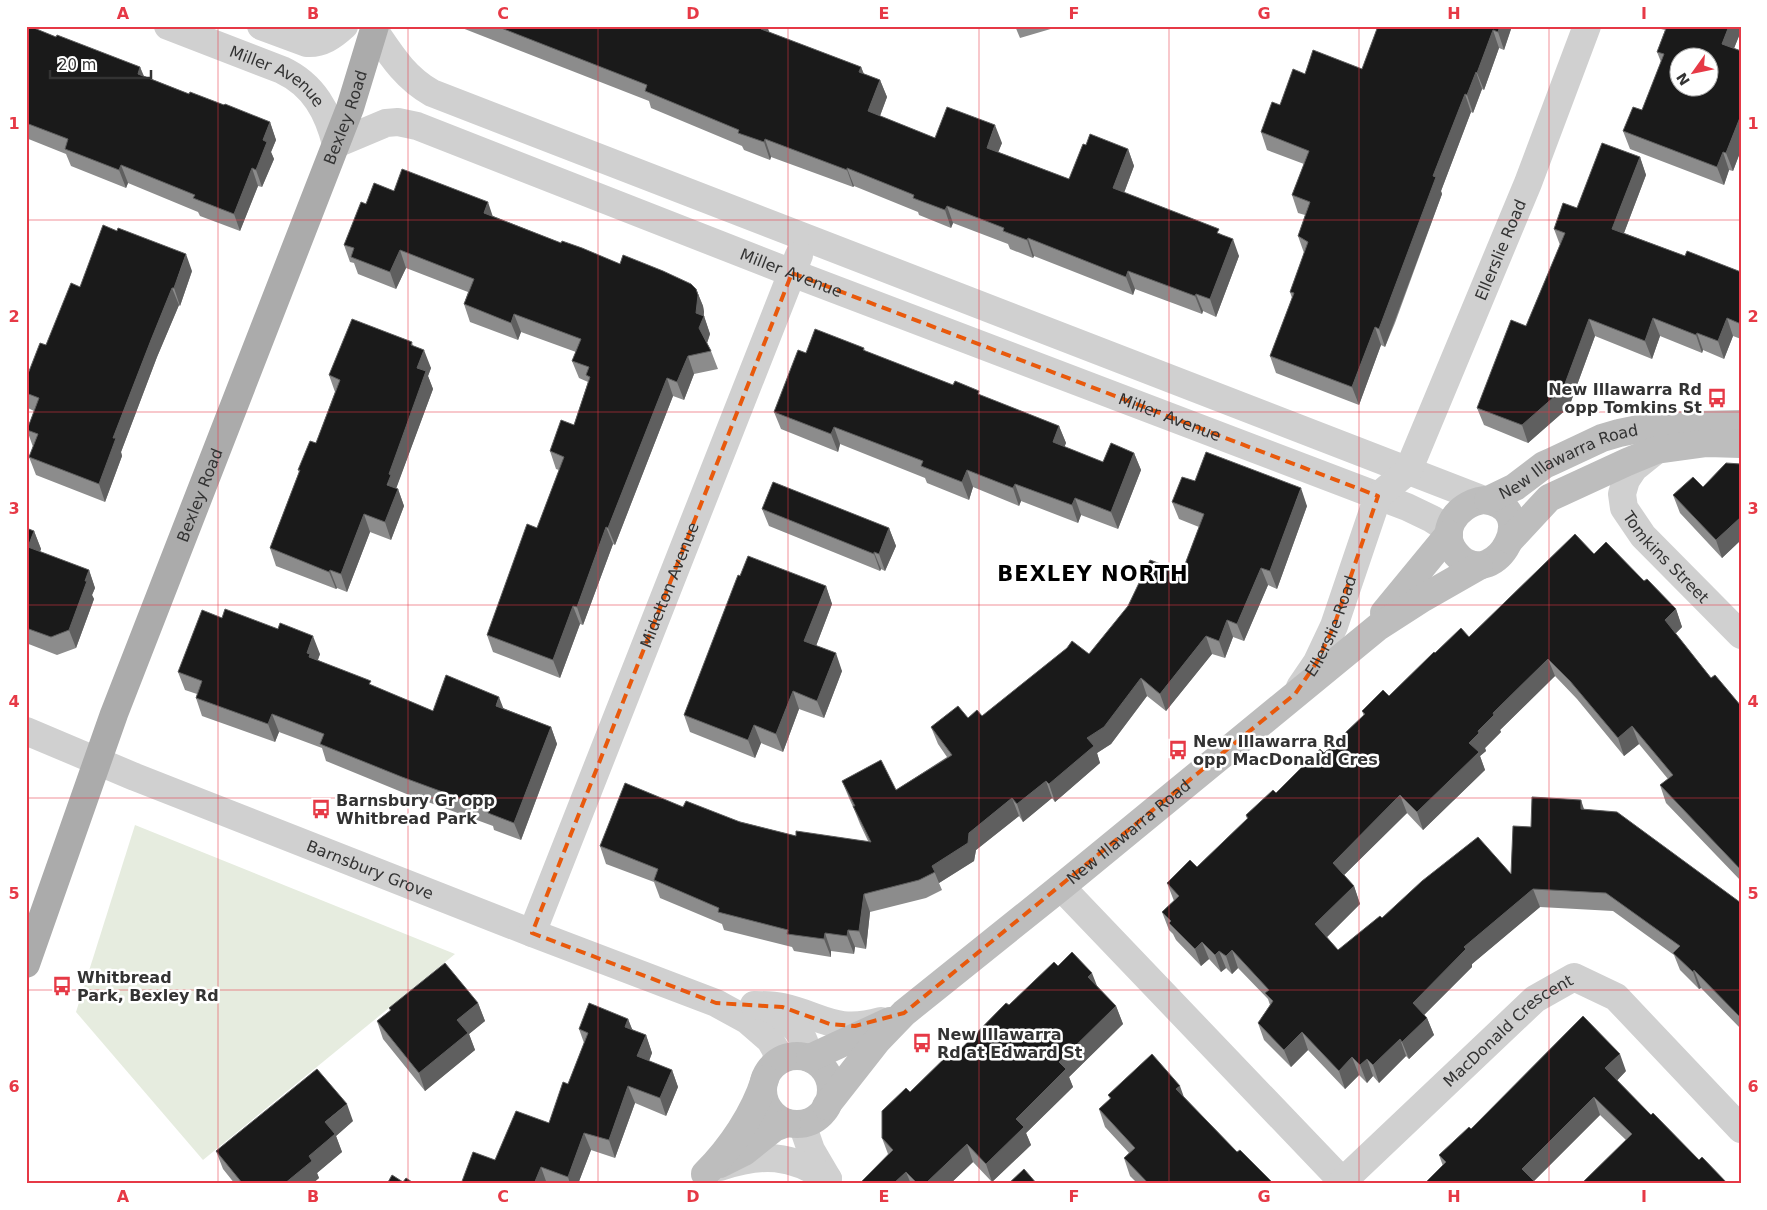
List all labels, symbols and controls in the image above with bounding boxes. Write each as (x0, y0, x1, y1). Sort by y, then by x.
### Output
text: A (117, 4, 130, 23)
text: B (307, 4, 319, 23)
text: C (497, 4, 509, 23)
text: D (686, 4, 700, 23)
text: E (879, 4, 889, 23)
text: F (1069, 4, 1079, 23)
text: G (1257, 4, 1271, 23)
text: H (1447, 4, 1461, 23)
text: I (1641, 4, 1647, 23)
street label: Miller Avenue (227, 42, 328, 110)
scale bar (50, 48, 151, 80)
north arrow (1670, 48, 1720, 98)
text: 20 m (58, 56, 96, 74)
street label: Bexley Road (320, 68, 371, 167)
text: N (1673, 70, 1693, 88)
text: 1 (8, 114, 20, 133)
text: 1 (1747, 114, 1759, 133)
street label: Ellerslie Road (1471, 197, 1530, 303)
street label: Miller Avenue (737, 245, 845, 301)
text: 2 (8, 307, 20, 326)
text: 2 (1747, 307, 1759, 326)
place label: New Illawarra Rd opp Tomkins St (1548, 380, 1702, 417)
bus stop icon: New Illawarra Rd opp Tomkins St (1706, 387, 1728, 409)
street label: Miller Avenue (1116, 389, 1224, 445)
street label: New Illawarra Road (1496, 420, 1640, 503)
street label: Bexley Road (173, 446, 227, 545)
text: 3 (8, 499, 20, 518)
text: 3 (1747, 499, 1759, 518)
street label: Tomkins Street (1618, 507, 1713, 607)
street label: Midelton Avenue (636, 520, 703, 651)
district label: BEXLEY NORTH (997, 562, 1189, 586)
street label: Ellerslie Road (1301, 573, 1360, 680)
text: 4 (8, 692, 20, 711)
text: 4 (1747, 692, 1759, 711)
place label: New Illawarra Rd opp MacDonald Cres (1193, 732, 1378, 769)
bus stop icon: New Illawarra Rd opp MacDonald Cres (1167, 739, 1189, 761)
street label: New Illawarra Road (1063, 776, 1194, 888)
place label: Barnsbury Gr opp Whitbread Park (336, 791, 495, 828)
bus stop icon: Barnsbury Gr opp Whitbread Park (310, 798, 332, 820)
street label: Barnsbury Grove (304, 836, 436, 903)
text: 5 (8, 884, 20, 903)
text: 5 (1747, 884, 1759, 903)
place label: Whitbread Park, Bexley Rd (77, 968, 219, 1005)
street label: MacDonald Crescent (1440, 971, 1576, 1091)
bus stop icon: Whitbread Park, Bexley Rd (51, 975, 73, 997)
place label: New Illawarra Rd at Edward St (937, 1025, 1083, 1062)
bus stop icon: New Illawarra Rd at Edward St (911, 1032, 933, 1054)
text: 6 (8, 1077, 20, 1096)
text: 6 (1747, 1077, 1759, 1096)
text: A (117, 1187, 130, 1206)
text: B (307, 1187, 319, 1206)
text: C (497, 1187, 509, 1206)
text: D (686, 1187, 700, 1206)
text: E (879, 1187, 889, 1206)
text: F (1069, 1187, 1079, 1206)
text: G (1257, 1187, 1271, 1206)
text: H (1447, 1187, 1461, 1206)
text: I (1641, 1187, 1647, 1206)

